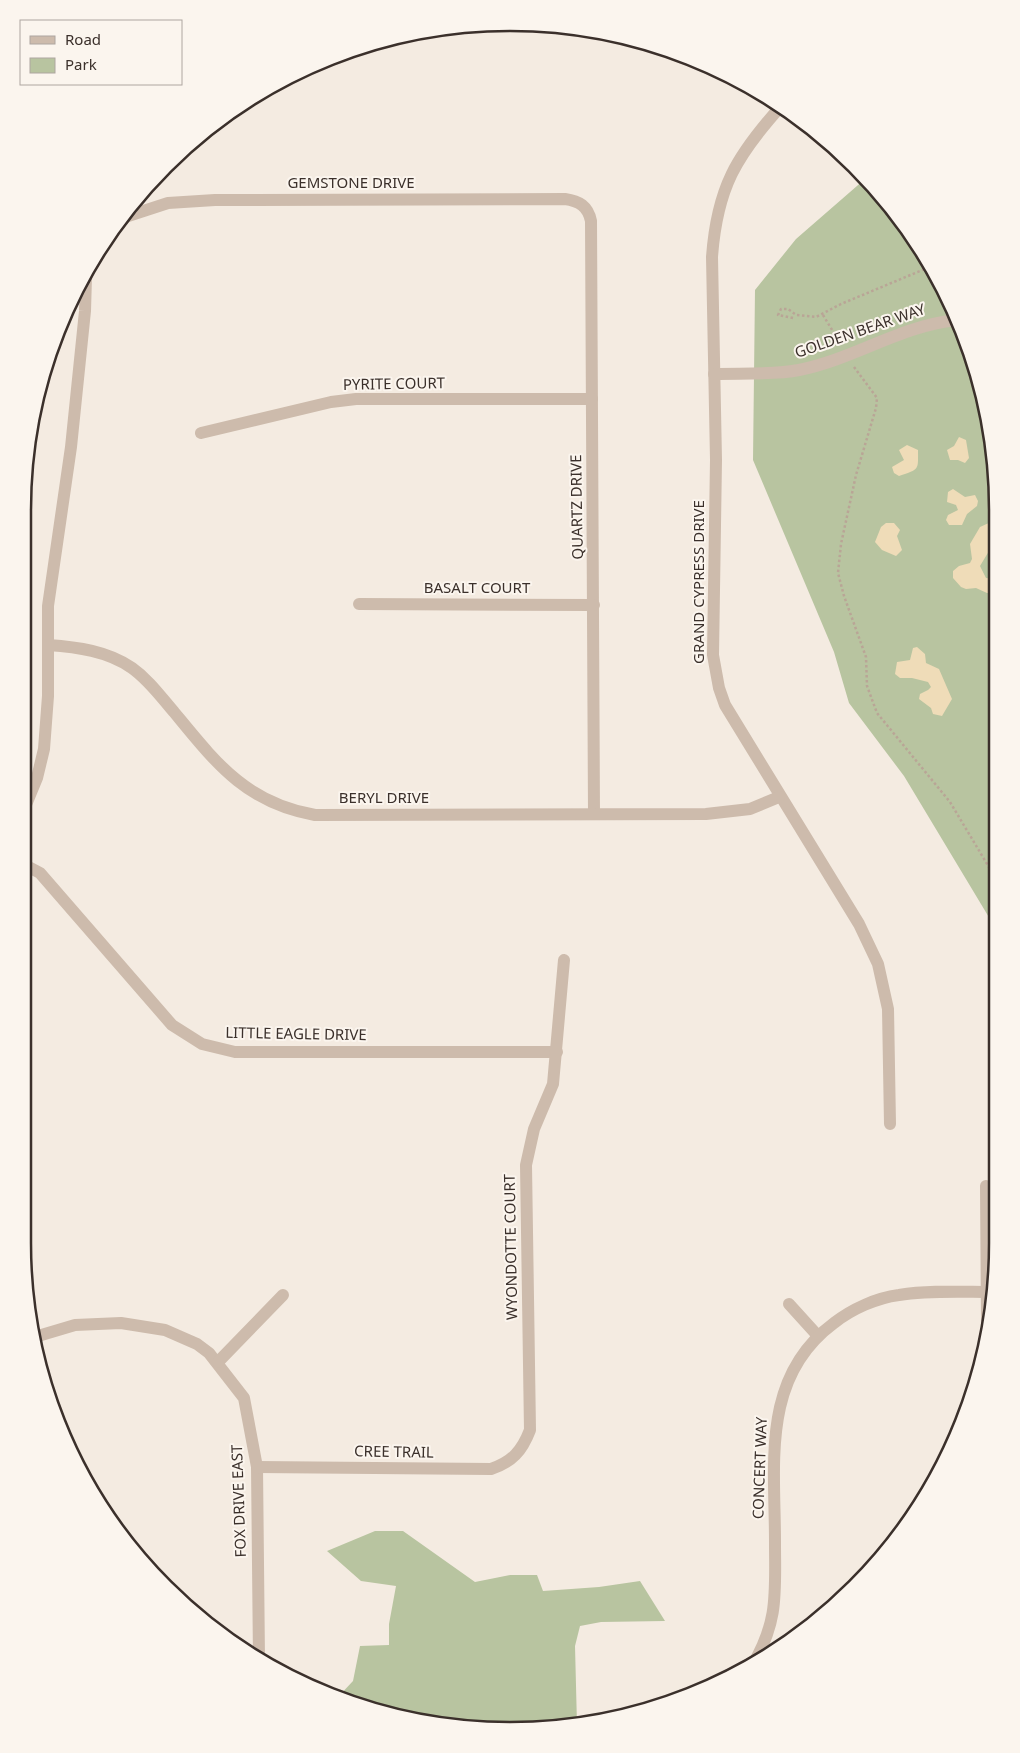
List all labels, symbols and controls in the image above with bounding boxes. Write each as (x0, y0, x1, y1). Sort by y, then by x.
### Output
legend (20, 20, 182, 85)
text: Road (65, 29, 101, 49)
text: Park (65, 54, 97, 74)
street label: GEMSTONE DRIVE (287, 172, 415, 192)
street label: GOLDEN BEAR WAY (792, 298, 928, 362)
street label: PYRITE COURT (343, 372, 446, 394)
street label: QUARTZ DRIVE (565, 454, 587, 560)
street label: GRAND CYPRESS DRIVE (688, 500, 708, 664)
street label: BASALT COURT (424, 577, 531, 597)
street label: BERYL DRIVE (339, 787, 429, 807)
street label: LITTLE EAGLE DRIVE (225, 1022, 367, 1044)
street label: WYONDOTTE COURT (499, 1173, 521, 1320)
street label: CONCERT WAY (747, 1416, 771, 1519)
street label: CREE TRAIL (354, 1440, 434, 1462)
street label: FOX DRIVE EAST (226, 1444, 250, 1558)

